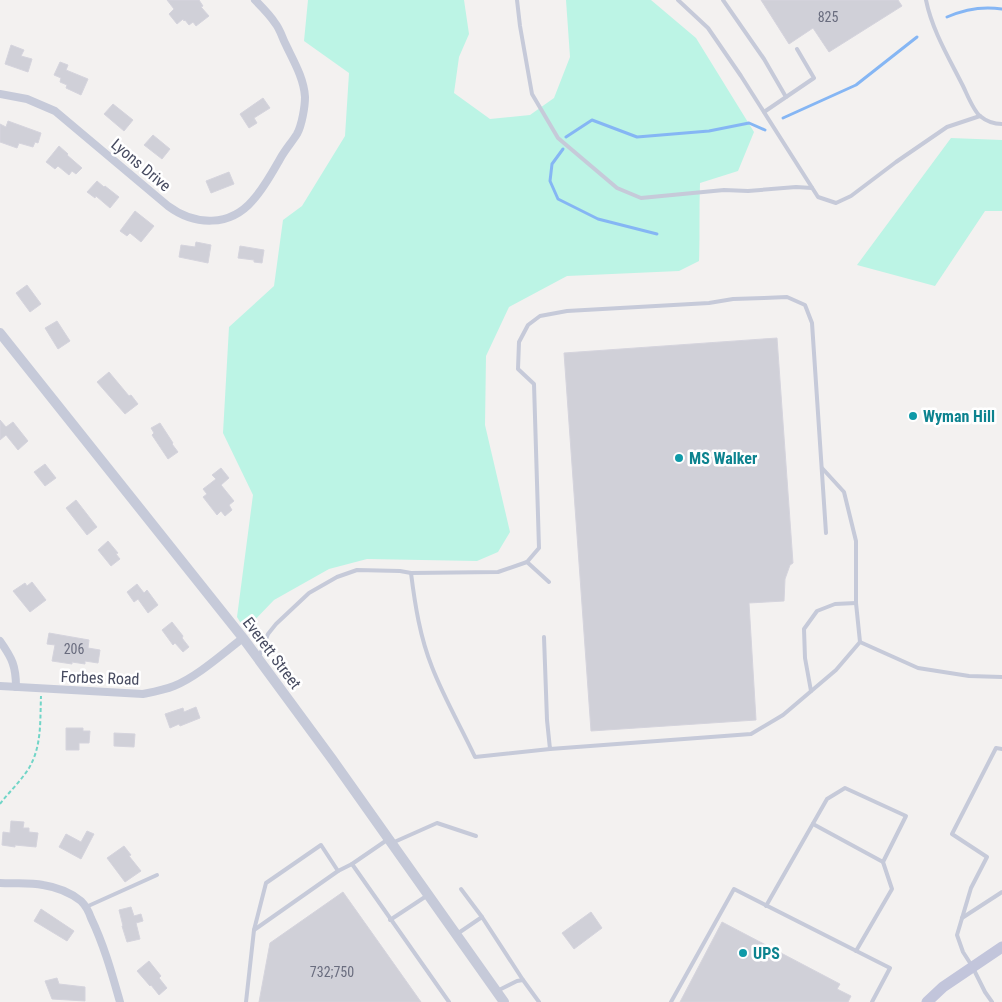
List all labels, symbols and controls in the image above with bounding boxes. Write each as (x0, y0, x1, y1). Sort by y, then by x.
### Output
house number: 825 (818, 9, 838, 25)
street label: Lyons Drive (107, 135, 175, 195)
place label: Wyman Hill (923, 407, 995, 426)
marker: Wyman Hill (907, 410, 919, 422)
place label: MS Walker (689, 449, 757, 468)
marker: MS Walker (673, 452, 685, 464)
street label: Everett Street (239, 613, 305, 693)
house number: 206 (64, 641, 84, 657)
street label: Forbes Road (60, 667, 140, 689)
place label: UPS (753, 944, 780, 963)
marker: UPS (737, 947, 749, 959)
house number: 732;750 (310, 964, 354, 980)

